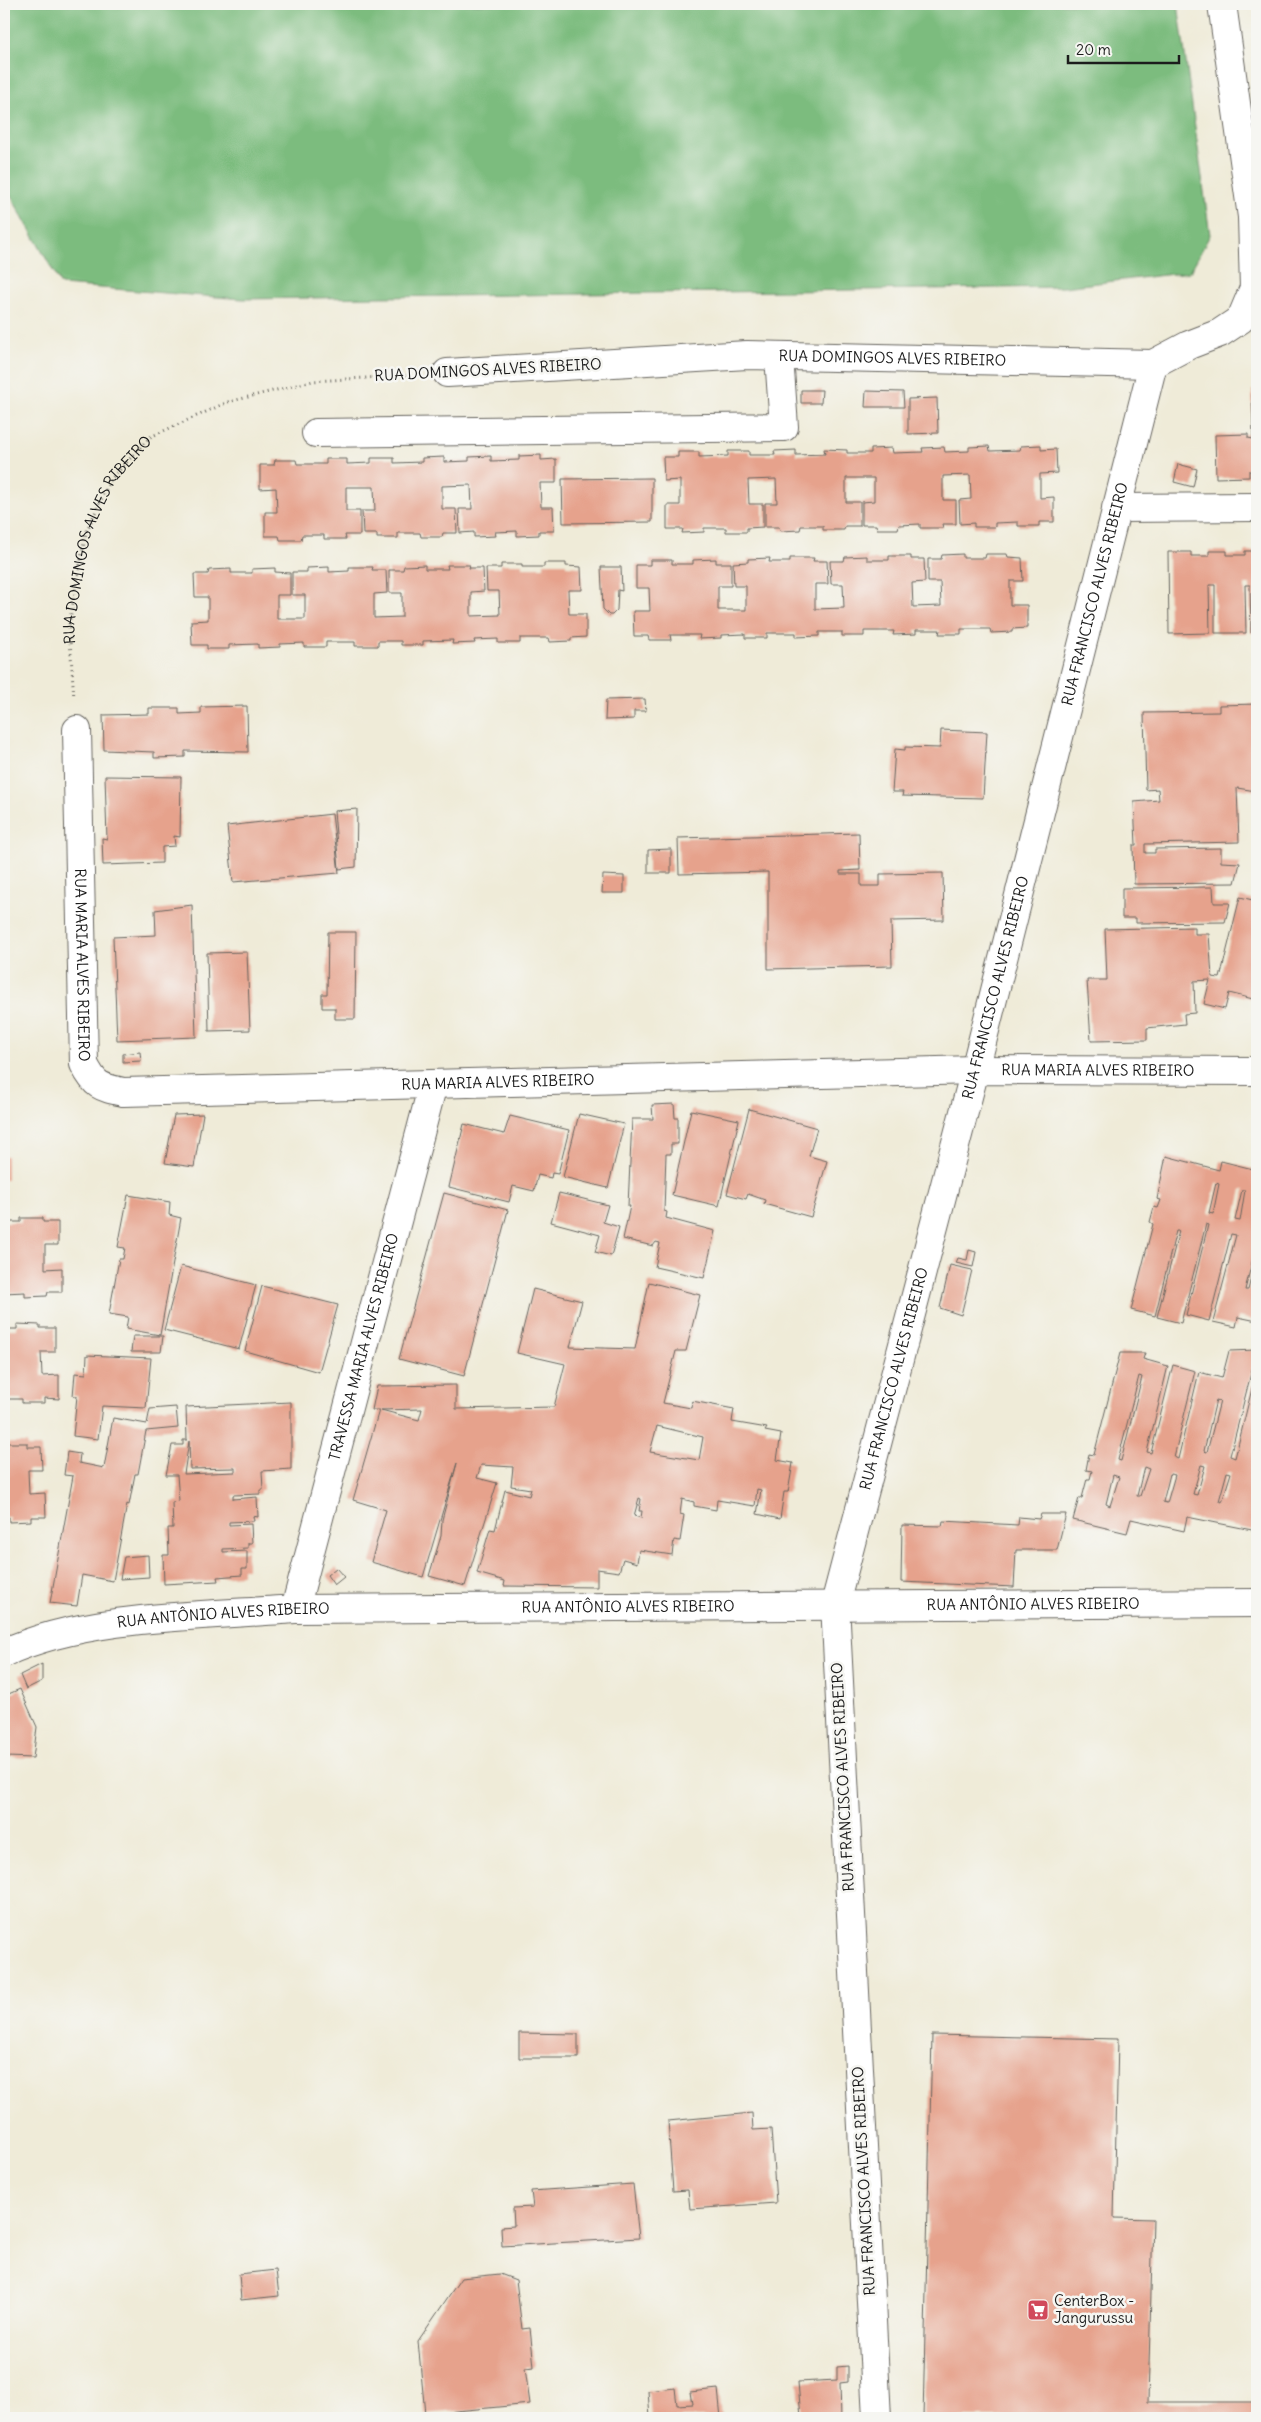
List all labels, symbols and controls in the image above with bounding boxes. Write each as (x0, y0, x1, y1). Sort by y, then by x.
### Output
scale bar (1068, 32, 1180, 64)
text: 20 m (1076, 40, 1111, 59)
street label: RUA DOMINGOS ALVES RIBEIRO (778, 346, 1007, 370)
street label: RUA DOMINGOS ALVES RIBEIRO (374, 354, 602, 385)
street label: RUA DOMINGOS ALVES RIBEIRO (59, 431, 155, 645)
street label: RUA FRANCISCO ALVES RIBEIRO (1057, 480, 1132, 708)
street label: RUA MARIA ALVES RIBEIRO (71, 868, 94, 1062)
street label: RUA FRANCISCO ALVES RIBEIRO (958, 874, 1033, 1101)
street label: RUA MARIA ALVES RIBEIRO (1001, 1060, 1194, 1080)
street label: RUA MARIA ALVES RIBEIRO (401, 1070, 595, 1094)
street label: TRAVESSA MARIA ALVES RIBEIRO (324, 1231, 402, 1463)
street label: RUA FRANCISCO ALVES RIBEIRO (855, 1265, 932, 1492)
street label: RUA ANTÔNIO ALVES RIBEIRO (926, 1594, 1140, 1614)
street label: RUA ANTÔNIO ALVES RIBEIRO (522, 1596, 735, 1617)
street label: RUA ANTÔNIO ALVES RIBEIRO (116, 1599, 330, 1632)
street label: RUA FRANCISCO ALVES RIBEIRO (827, 1662, 858, 1892)
street label: RUA FRANCISCO ALVES RIBEIRO (848, 2066, 879, 2296)
place label: CenterBox - Jangurussu (1054, 2291, 1134, 2327)
supermarket icon: CenterBox - Jangurussu (1026, 2298, 1050, 2322)

